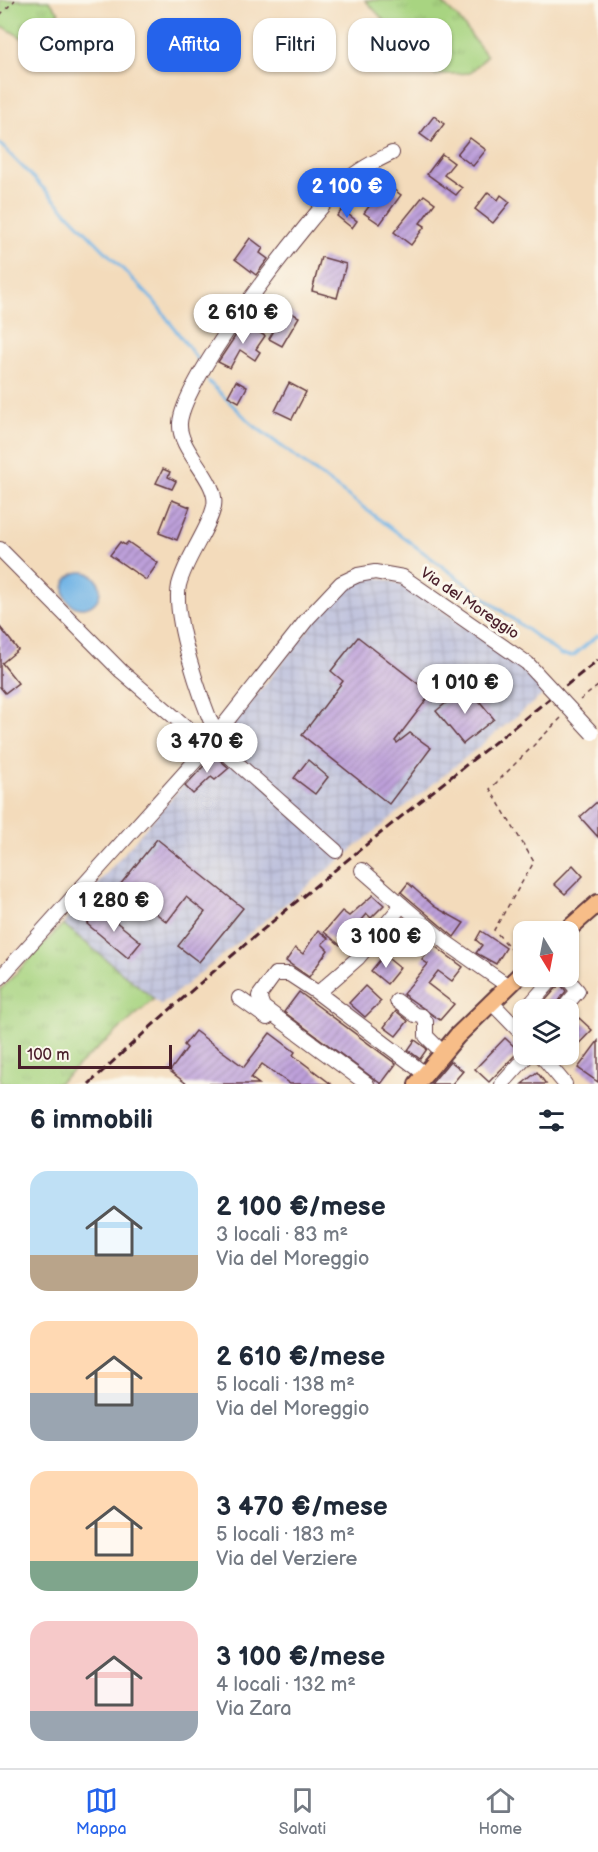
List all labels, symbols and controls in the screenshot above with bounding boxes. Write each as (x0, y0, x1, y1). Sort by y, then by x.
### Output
chip: Compra (18, 18, 135, 72)
chip: Affitta (147, 18, 241, 72)
chip: Filtri (253, 18, 336, 72)
chip: Nuovo (348, 18, 452, 72)
pin: 2 100 € (292, 168, 402, 219)
text: 2 100 € (311, 175, 383, 199)
pin: 2 610 € (188, 294, 298, 345)
text: 2 610 € (208, 301, 278, 325)
street label: Via del Moreggio (417, 563, 523, 643)
pin: 1 010 € (410, 664, 520, 715)
text: 1 010 € (431, 671, 499, 695)
pin: 3 470 € (152, 723, 262, 774)
text: 3 470 € (171, 730, 243, 754)
pin: 1 280 € (59, 882, 169, 933)
text: 1 280 € (79, 889, 149, 913)
pin: 3 100 € (331, 918, 441, 969)
north arrow (513, 921, 579, 987)
map controls (513, 921, 579, 1065)
text: 3 100 € (351, 925, 421, 949)
button: layers (513, 999, 579, 1065)
scale bar (18, 1042, 172, 1070)
text: 100 m (27, 1046, 70, 1065)
icon: filters (535, 1104, 568, 1137)
text: 6 immobili (30, 1105, 153, 1136)
text: 2 100 €/mese (216, 1192, 386, 1223)
icon: home (78, 1195, 150, 1267)
text: 3 locali · 83 m² (216, 1223, 348, 1247)
text: Via del Moreggio (216, 1247, 369, 1271)
text: 2 610 €/mese (216, 1342, 385, 1373)
icon: home (78, 1345, 150, 1417)
text: 5 locali · 138 m² (216, 1373, 355, 1397)
text: Via del Moreggio (216, 1397, 369, 1421)
text: 3 470 €/mese (216, 1492, 388, 1523)
icon: home (78, 1495, 150, 1567)
text: 5 locali · 183 m² (216, 1523, 355, 1547)
text: Via del Verziere (216, 1547, 357, 1571)
text: 3 100 €/mese (216, 1642, 385, 1673)
icon: home (78, 1645, 150, 1717)
text: 4 locali · 132 m² (216, 1673, 356, 1697)
text: Via Zara (216, 1697, 291, 1721)
tab: Mappa (76, 1784, 127, 1839)
tab: Salvati (279, 1784, 326, 1839)
tab: Home (478, 1784, 522, 1839)

